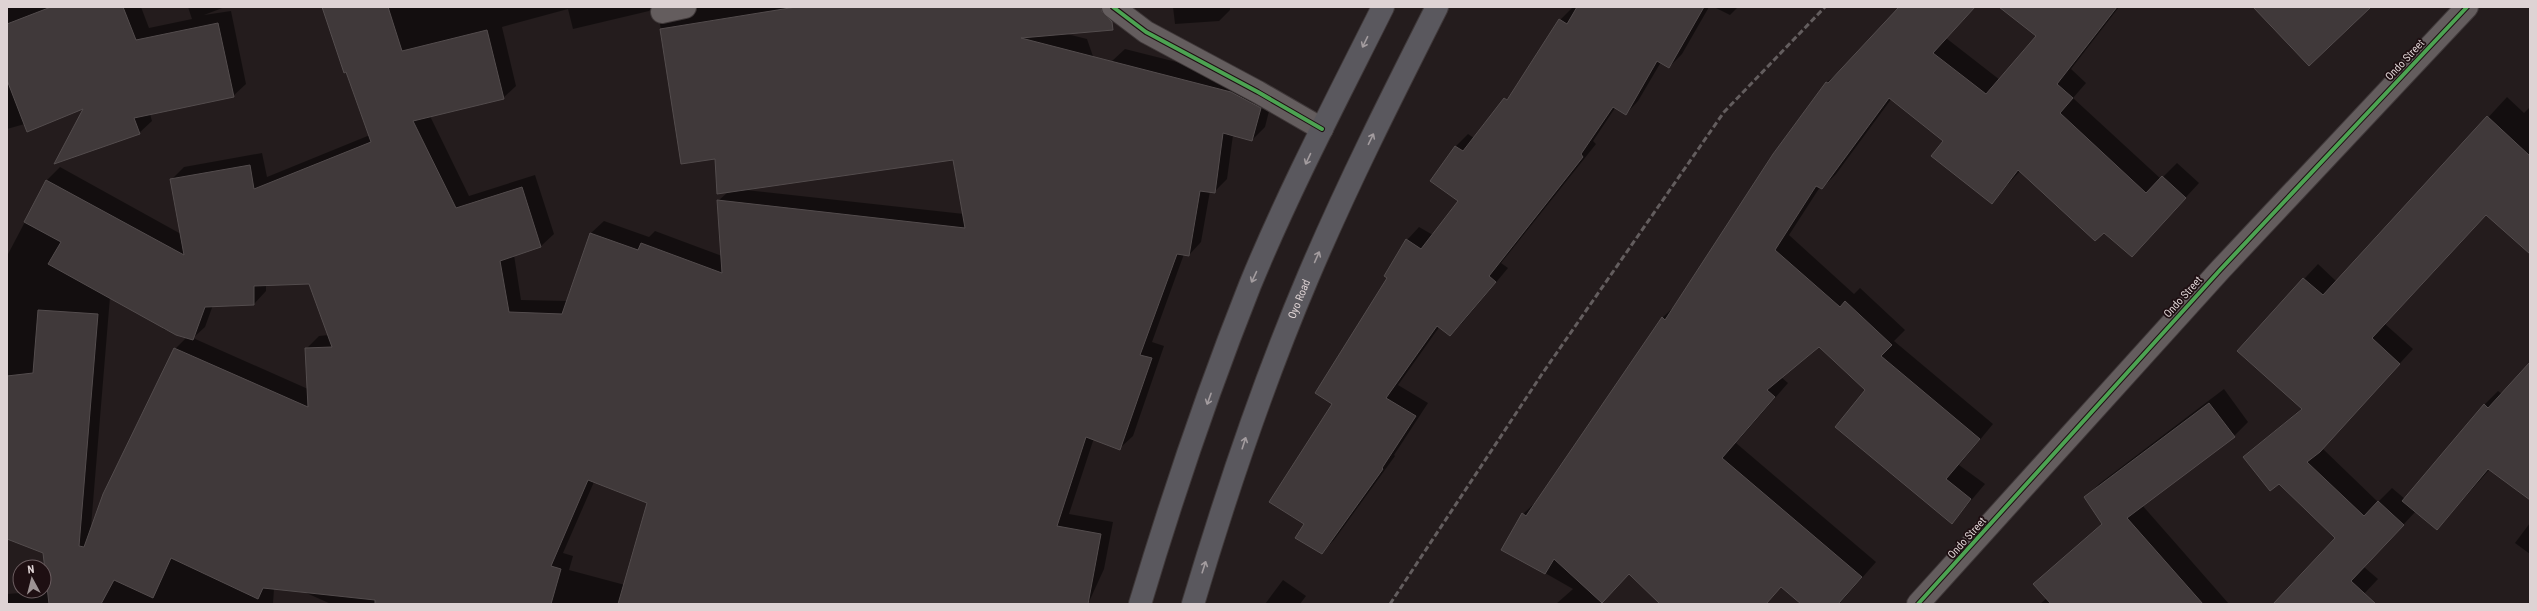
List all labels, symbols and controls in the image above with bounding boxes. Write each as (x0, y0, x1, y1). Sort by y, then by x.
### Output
one-way arrow (1361, 36, 1368, 48)
street label: Ondo Street (2383, 37, 2427, 83)
one-way arrow (1368, 133, 1375, 145)
one-way arrow (1304, 152, 1312, 164)
one-way arrow (1314, 251, 1322, 263)
one-way arrow (1250, 271, 1257, 283)
street label: Ondo Street (2161, 274, 2205, 320)
street label: Oyo Road (1285, 277, 1313, 321)
one-way arrow (1205, 392, 1213, 404)
one-way arrow (1241, 437, 1248, 450)
street label: Ondo Street (1945, 515, 1989, 561)
north arrow (12, 559, 52, 599)
one-way arrow (1201, 560, 1208, 573)
text: N (27, 563, 35, 576)

